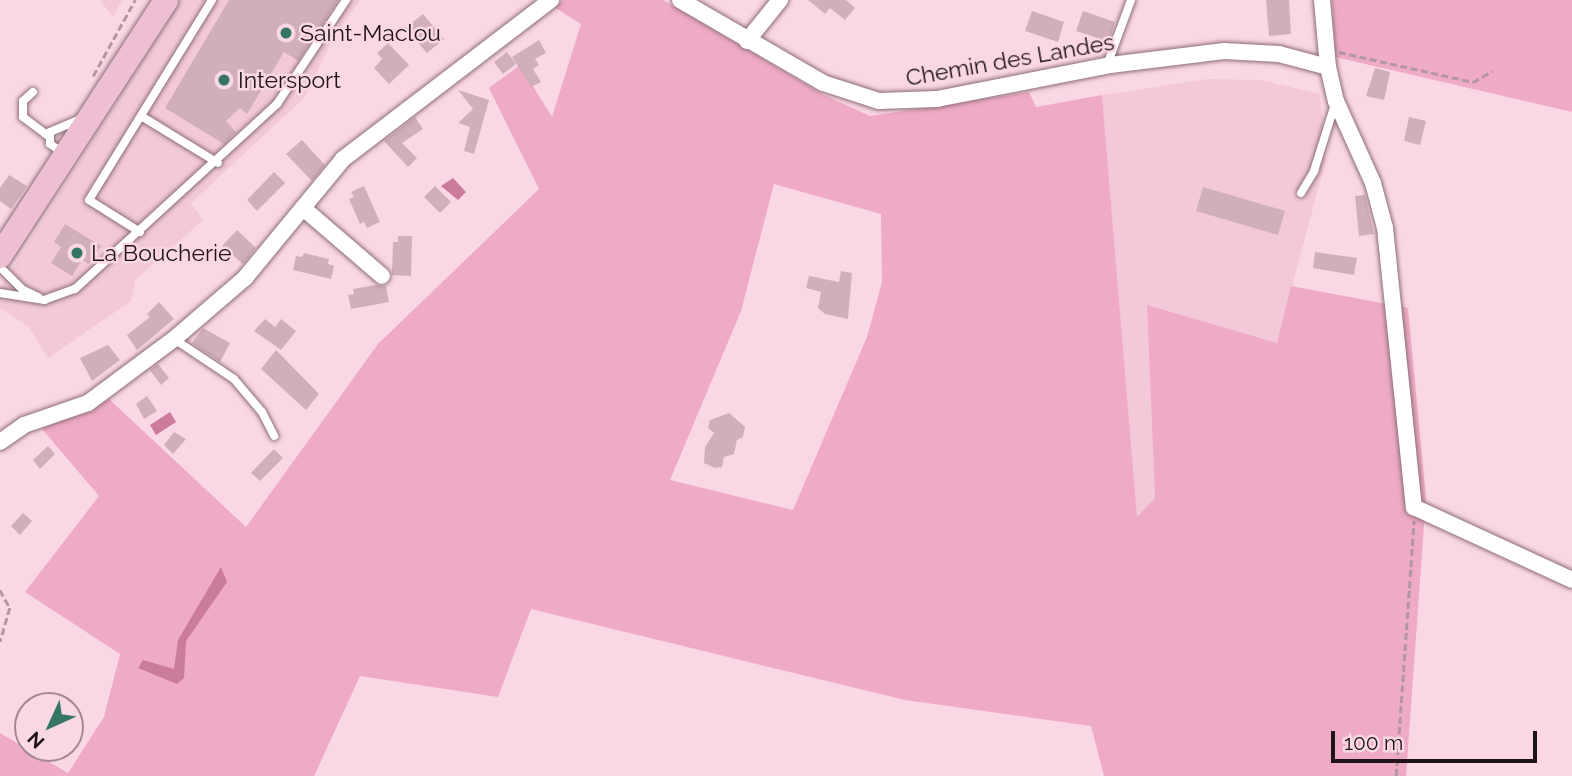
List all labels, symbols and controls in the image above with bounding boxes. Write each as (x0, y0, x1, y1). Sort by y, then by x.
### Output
place label: Saint-Maclou (300, 19, 441, 47)
marker: Saint-Maclou (278, 25, 294, 41)
street label: Chemin des Landes (904, 28, 1116, 92)
place label: Intersport (238, 66, 341, 94)
marker: Intersport (216, 72, 232, 88)
place label: La Boucherie (91, 239, 232, 267)
marker: La Boucherie (69, 245, 85, 261)
north arrow (14, 692, 84, 762)
scale bar (1334, 716, 1540, 760)
text: N (23, 728, 48, 753)
text: 100 m (1344, 730, 1403, 755)

